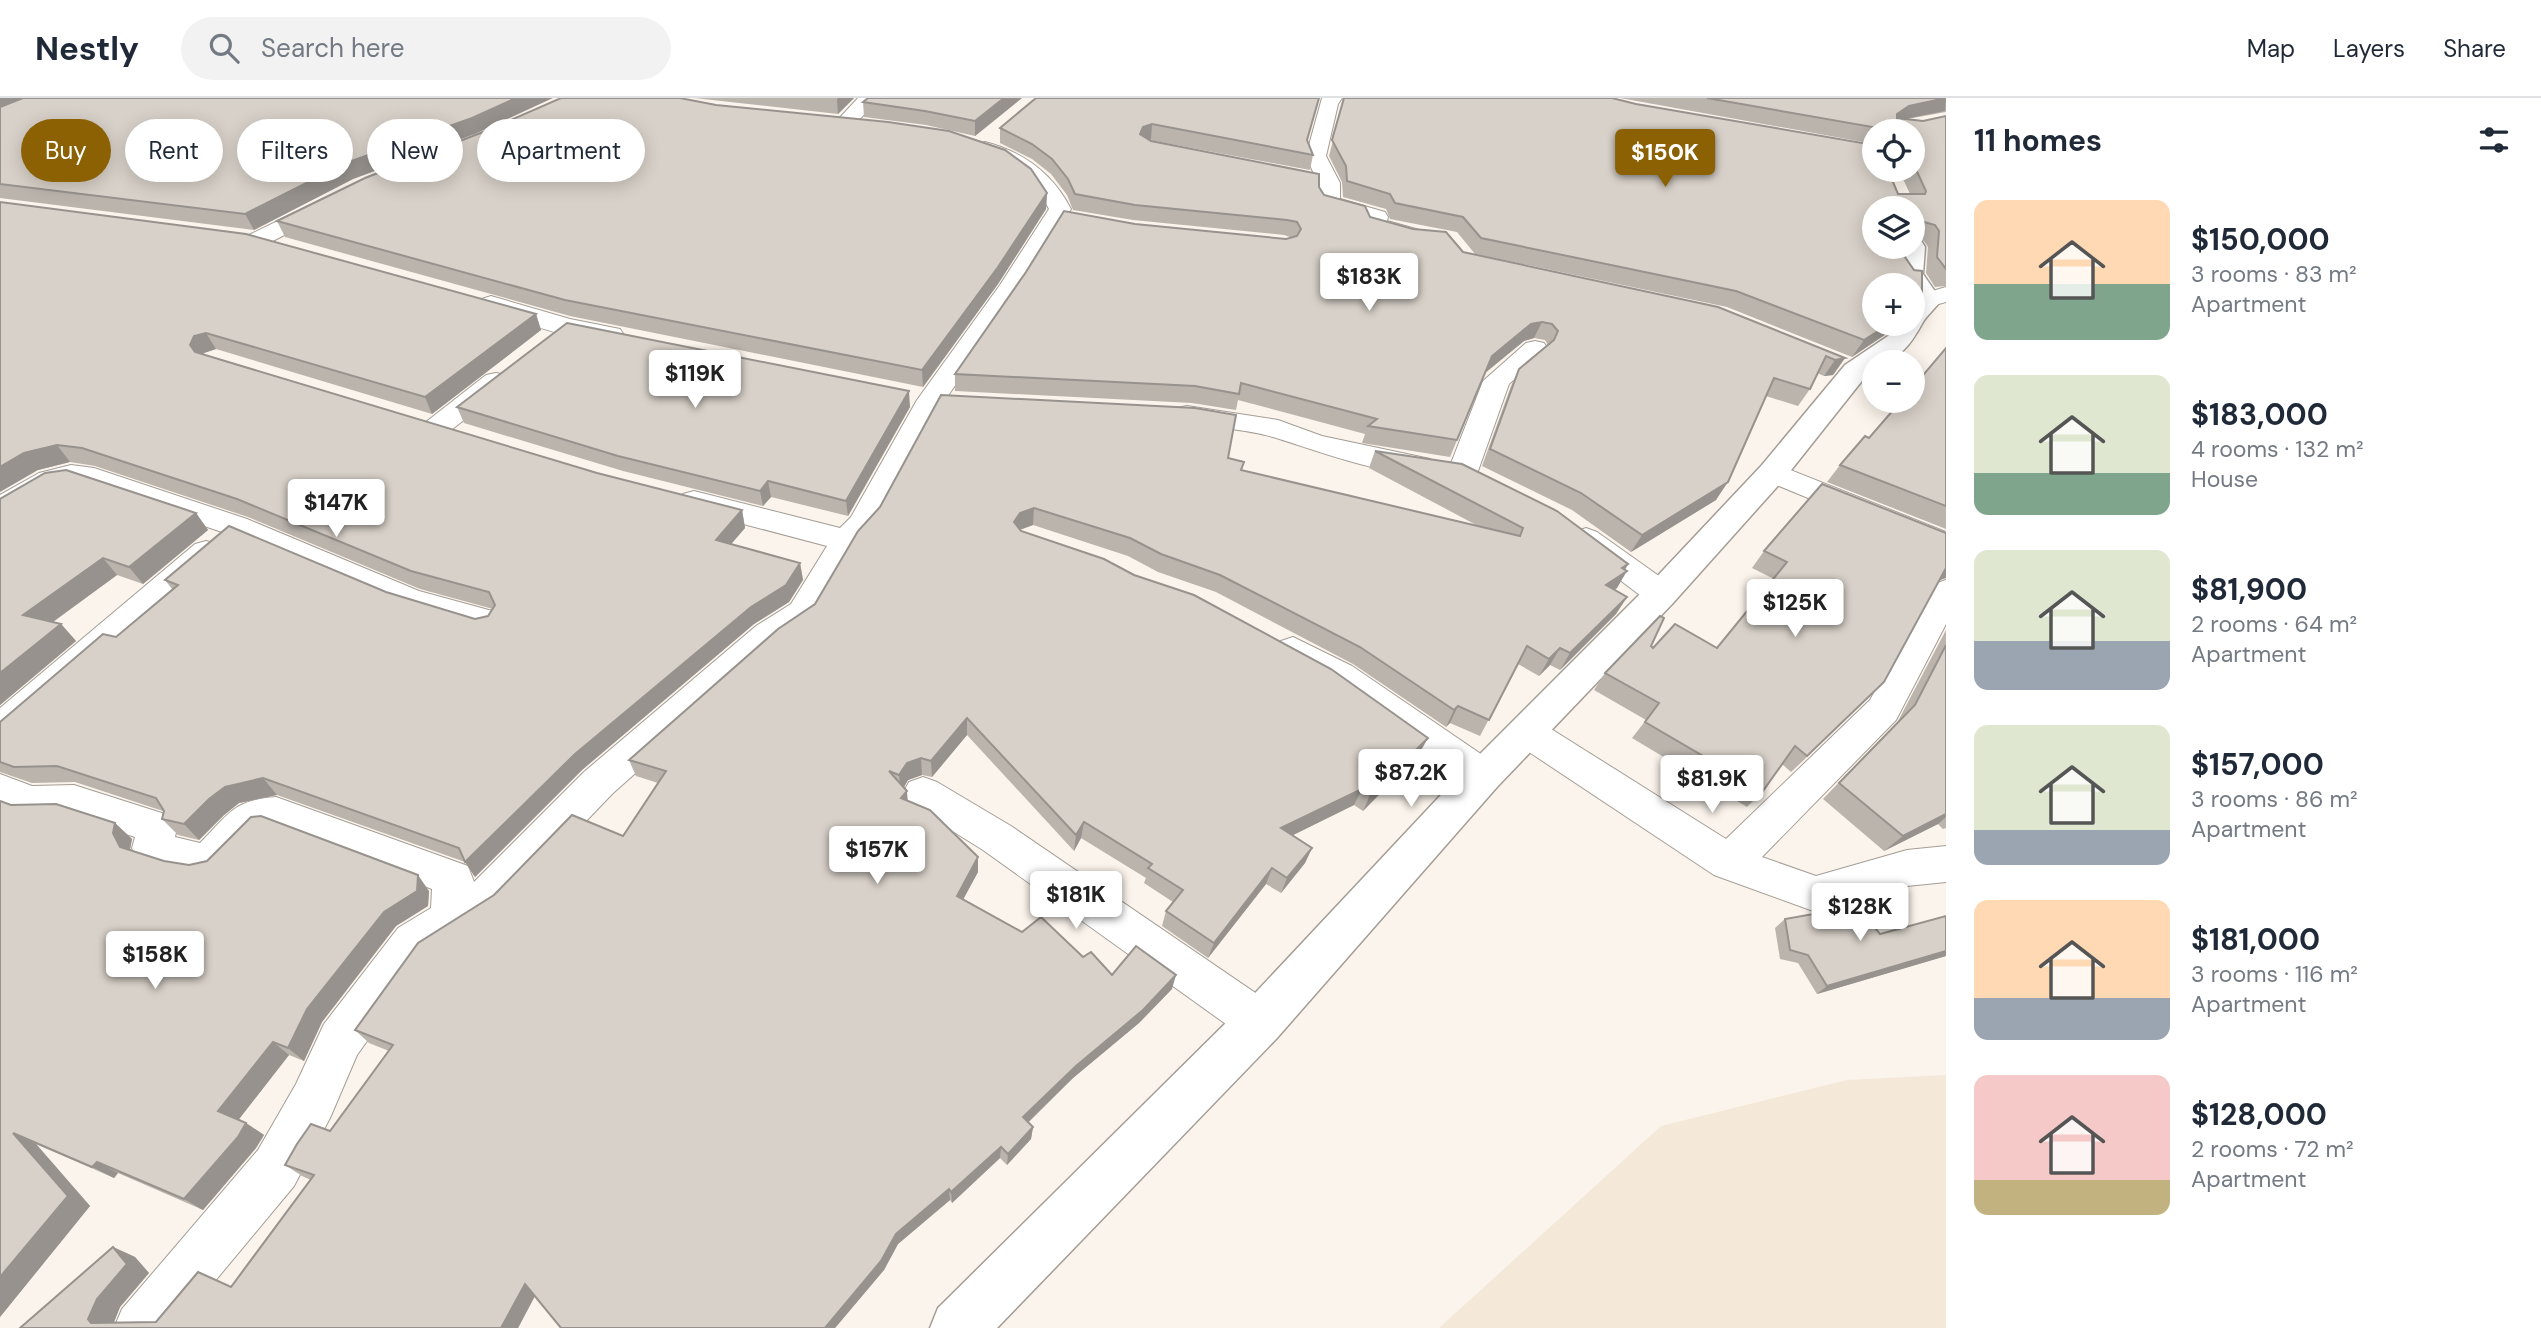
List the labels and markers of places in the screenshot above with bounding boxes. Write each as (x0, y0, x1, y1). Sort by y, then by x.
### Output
pin: $150K (1616, 130, 1714, 189)
pin: $183K (1320, 254, 1418, 313)
pin: $119K (646, 350, 744, 410)
pin: $147K (287, 480, 385, 539)
pin: $125K (1746, 580, 1844, 639)
pin: $87.2K (1354, 750, 1468, 809)
pin: $81.9K (1655, 756, 1769, 815)
pin: $157K (828, 826, 926, 886)
pin: $181K (1027, 872, 1125, 931)
pin: $128K (1811, 884, 1909, 943)
pin: $158K (106, 932, 204, 991)

